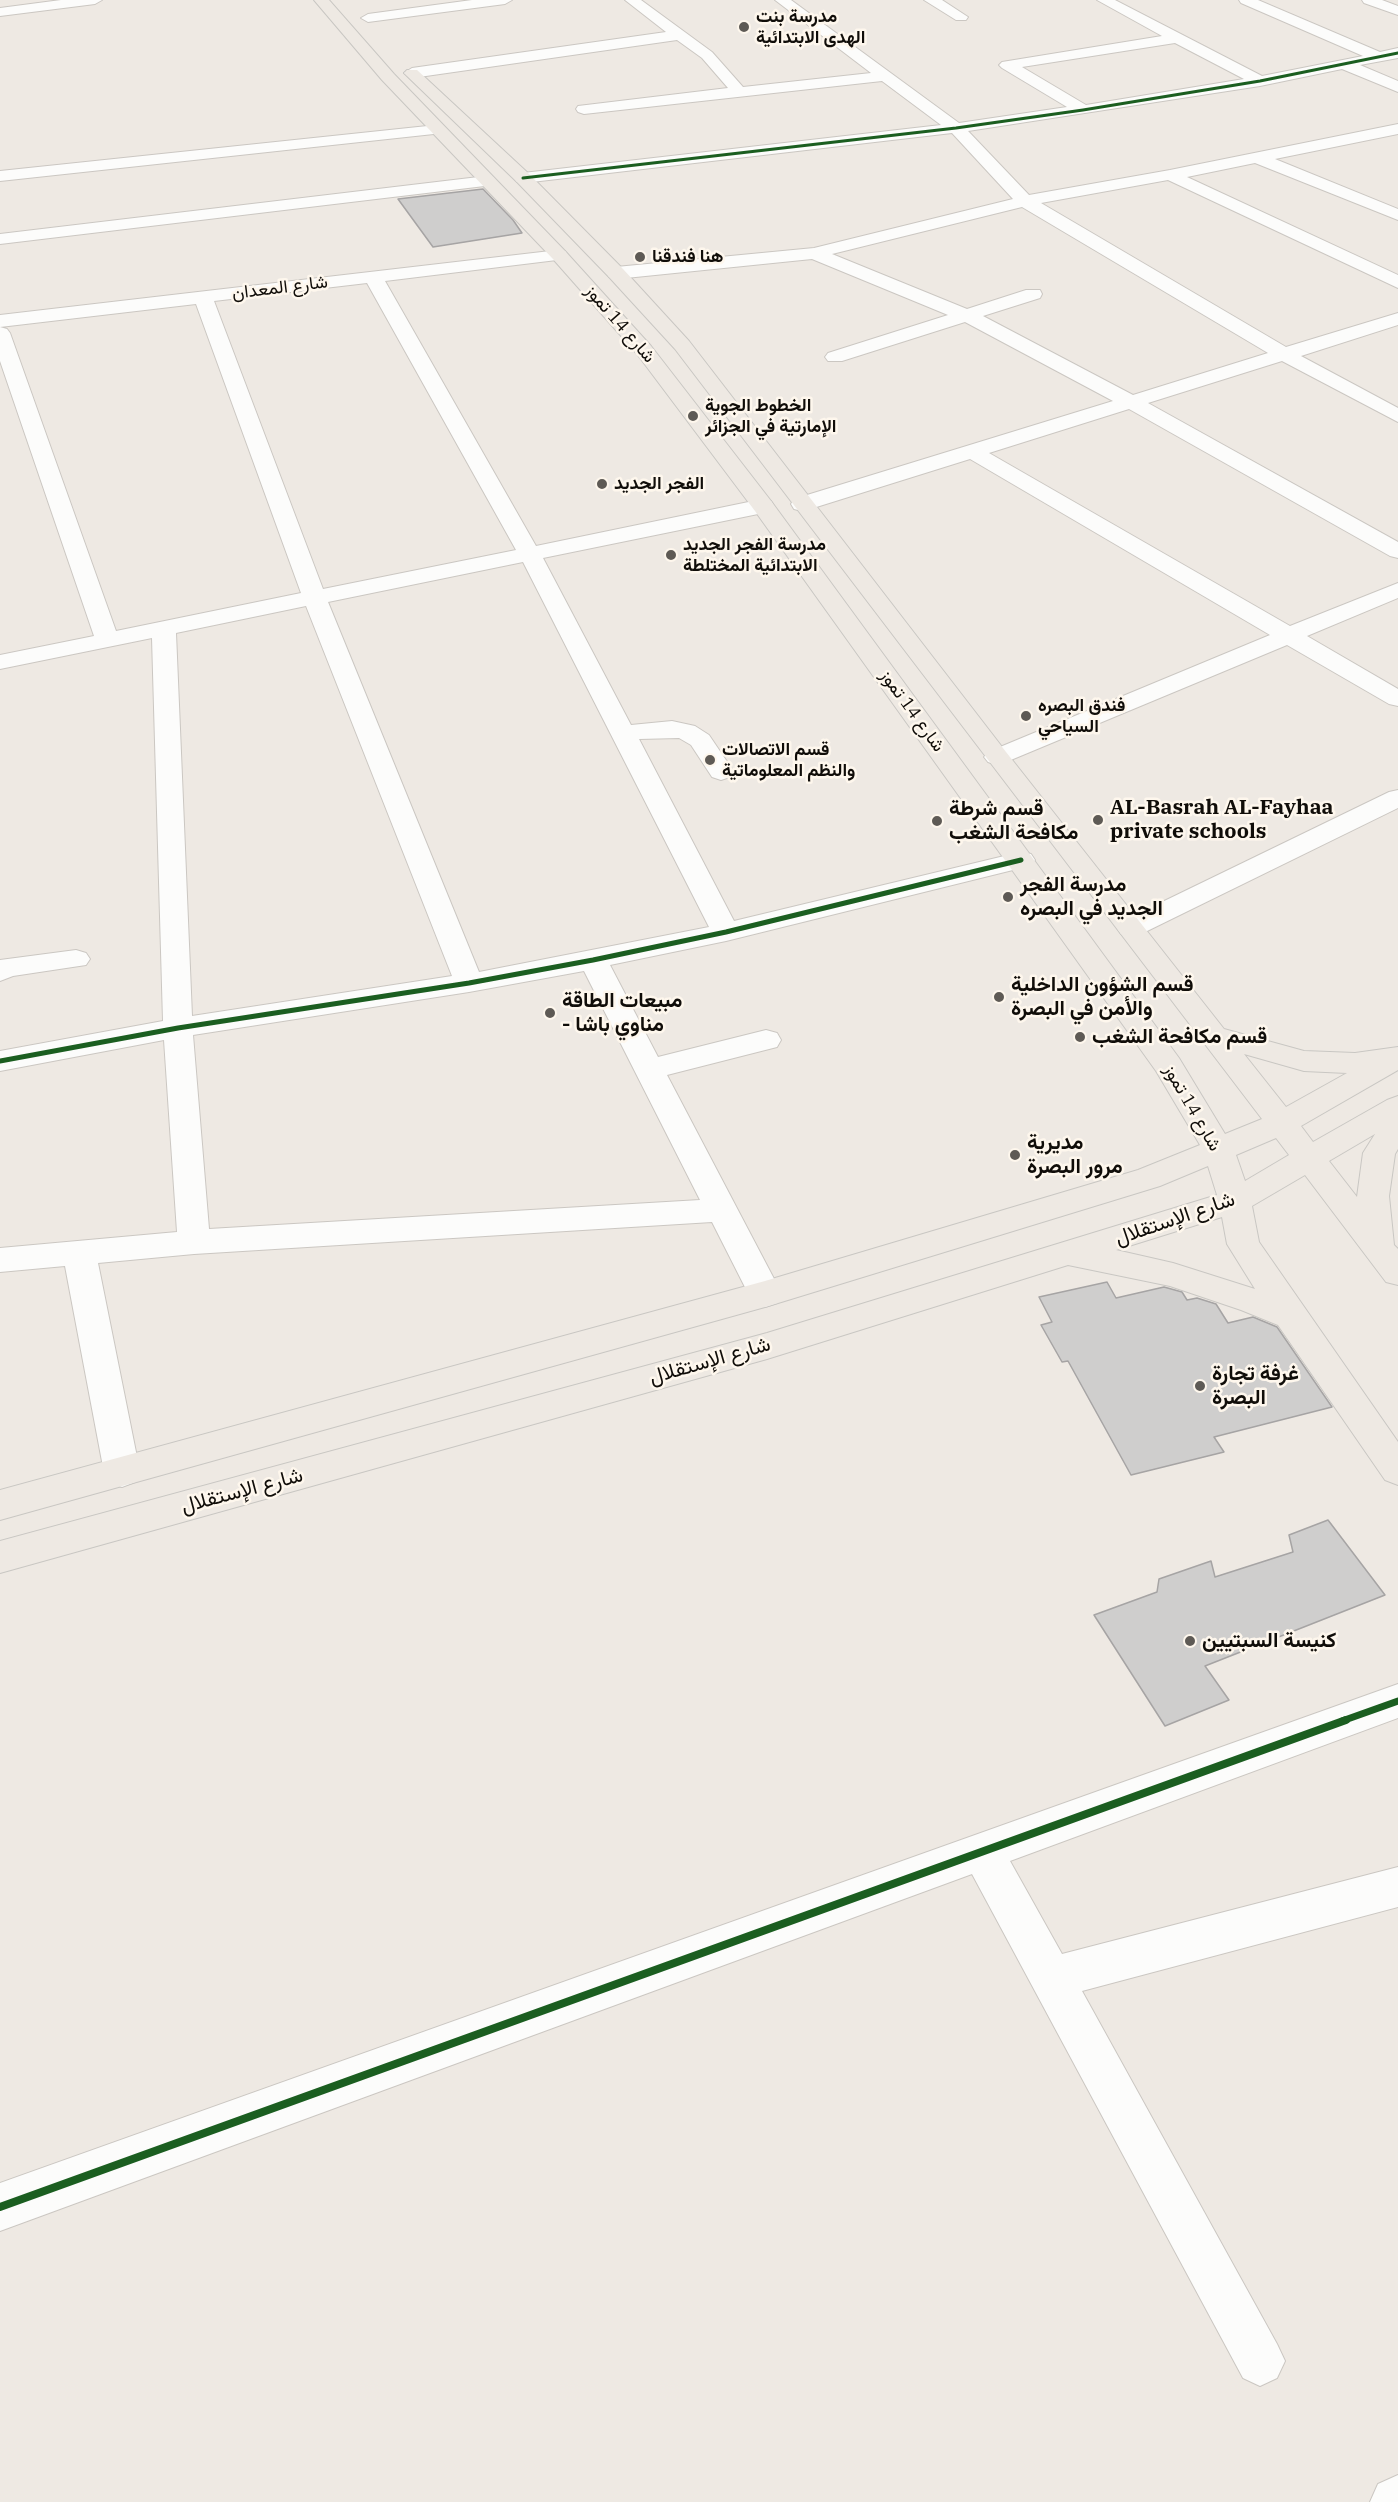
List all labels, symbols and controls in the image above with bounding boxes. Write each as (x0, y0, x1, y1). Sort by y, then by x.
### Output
place label: مدرسة بنت الهدى اﻻبتدائية (756, 6, 865, 48)
marker: مدرسة بنت الهدى اﻻبتدائية (737, 20, 751, 34)
place label: هنا فندقنا (652, 246, 724, 268)
marker: هنا فندقنا (633, 250, 647, 264)
street label: شارع المعدان (231, 271, 329, 305)
street label: شارع 14 تموز (580, 281, 660, 367)
place label: الخطوط الجوية الإمارتية في الجزائر (705, 395, 836, 438)
marker: الخطوط الجوية الإمارتية في الجزائر (686, 409, 700, 423)
place label: الفجر الجديد (614, 473, 704, 495)
marker: الفجر الجديد (595, 477, 609, 491)
place label: مدرسة الفجر الجديد الابتدائية المختلطة (683, 534, 826, 576)
marker: مدرسة الفجر الجديد الابتدائية المختلطة (664, 548, 678, 562)
street label: شارع 14 تموز (875, 666, 949, 756)
place label: فندق البصره السياحي (1038, 695, 1125, 738)
marker: فندق البصره السياحي (1019, 709, 1033, 723)
place label: قسم الاتصالات والنظم المعلوماتية (722, 739, 855, 782)
marker: قسم الاتصالات والنظم المعلوماتية (703, 753, 717, 767)
place label: AL-Basrah AL-Fayhaa private schools (1110, 795, 1334, 845)
place label: قسم شرطة مكافحة الشغب (949, 796, 1078, 846)
marker: AL-Basrah AL-Fayhaa private schools (1091, 813, 1105, 827)
marker: قسم شرطة مكافحة الشغب (930, 814, 944, 828)
place label: مدرسة الفجر الجديد في البصره (1020, 872, 1163, 922)
marker: مدرسة الفجر الجديد في البصره (1001, 890, 1015, 904)
place label: قسم الشؤون الداخلية والأمن في البصرة (1011, 972, 1193, 1022)
place label: مبيعات الطاقة - مناوي باشا (562, 988, 682, 1038)
marker: قسم الشؤون الداخلية والأمن في البصرة (992, 990, 1006, 1004)
marker: مبيعات الطاقة - مناوي باشا (543, 1006, 557, 1020)
place label: قسم مكافحة الشغب (1092, 1024, 1267, 1050)
marker: قسم مكافحة الشغب (1073, 1030, 1087, 1044)
street label: شارع 14 تموز (1159, 1061, 1225, 1155)
place label: مديرية مرور البصرة (1027, 1130, 1123, 1180)
marker: مديرية مرور البصرة (1008, 1148, 1022, 1162)
street label: شارع الإستقلال (1112, 1187, 1238, 1251)
street label: شارع الإستقلال (646, 1332, 774, 1390)
place label: غرفة تجارة البصرة (1212, 1361, 1299, 1411)
marker: غرفة تجارة البصرة (1193, 1379, 1207, 1393)
street label: شارع الإستقلال (178, 1463, 306, 1519)
place label: كنيسة السبتيين (1202, 1628, 1336, 1654)
marker: كنيسة السبتيين (1183, 1634, 1197, 1648)

